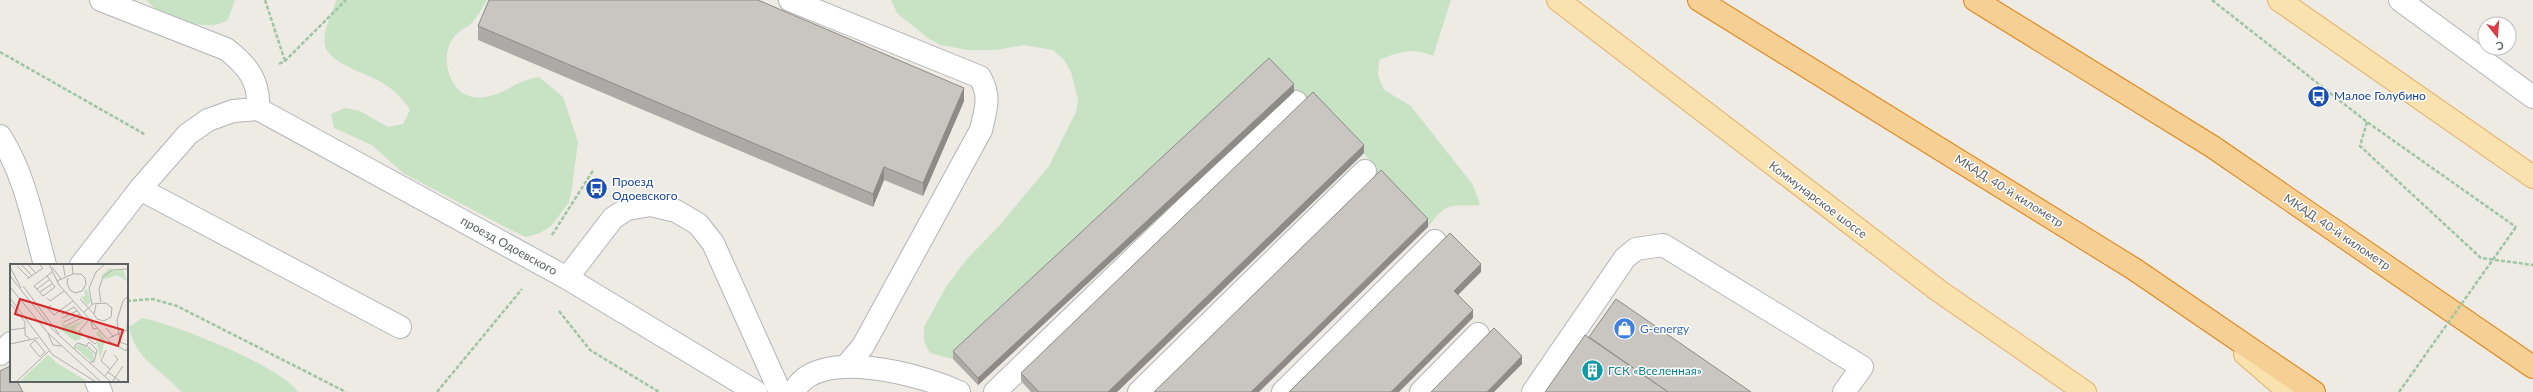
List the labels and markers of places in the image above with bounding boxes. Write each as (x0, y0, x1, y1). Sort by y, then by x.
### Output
bus stop icon: Малое Голубино (2305, 83, 2331, 109)
place label: Малое Голубино (2334, 88, 2426, 103)
place label: Проезд Одоевского (612, 174, 678, 203)
bus stop icon: Проезд Одоевского (583, 176, 609, 202)
shop icon: G-energy (1611, 316, 1637, 342)
place label: G-energy (1640, 321, 1690, 336)
building icon: ГСК «Вселенная» (1580, 358, 1606, 384)
place label: ГСК «Вселенная» (1608, 363, 1702, 378)

